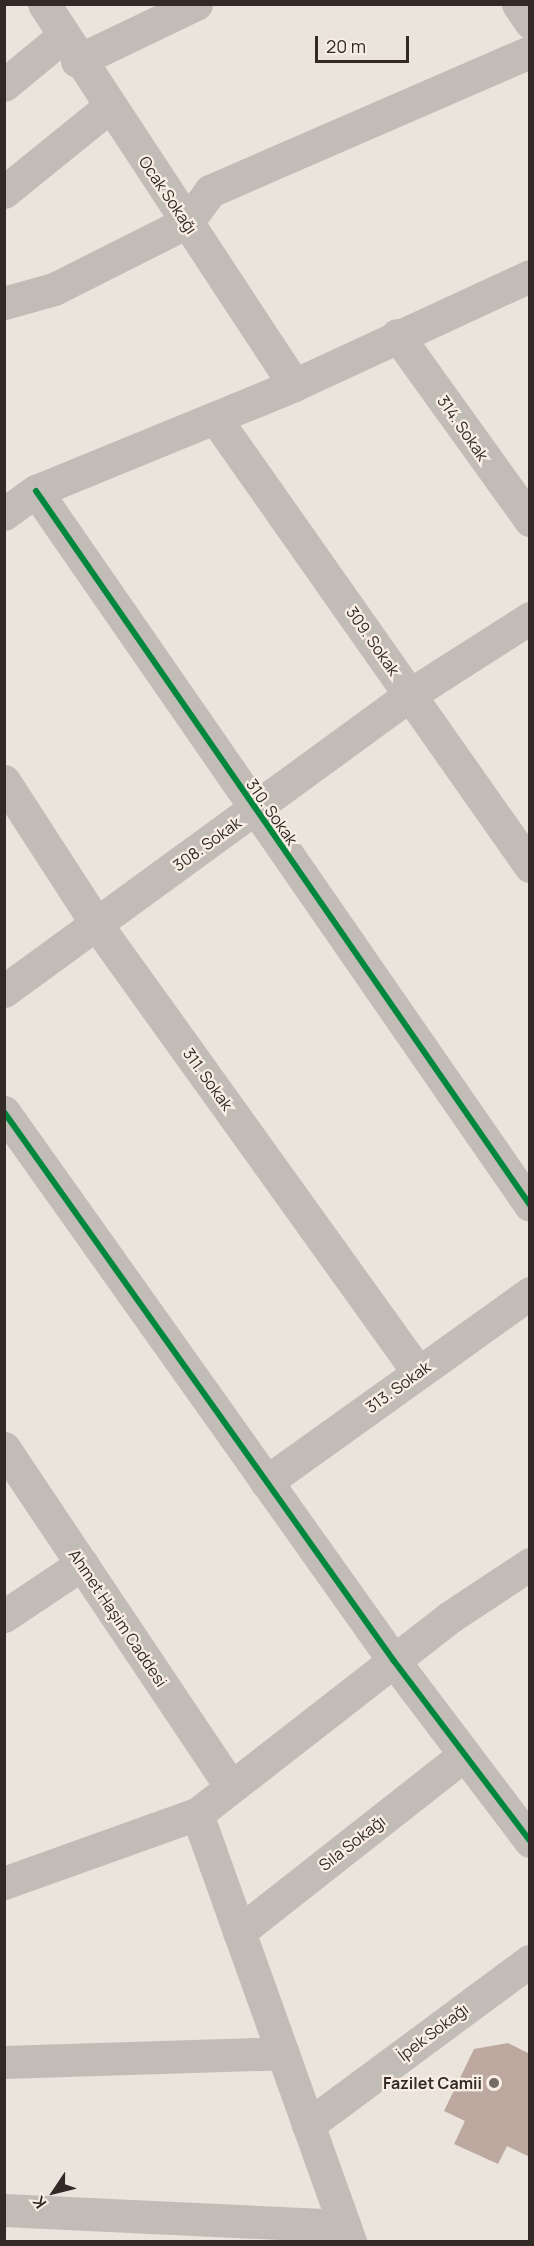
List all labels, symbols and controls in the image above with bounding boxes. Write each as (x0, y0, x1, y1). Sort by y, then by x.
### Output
scale bar (318, 24, 412, 62)
text: 20 m (326, 34, 366, 58)
street label: Ocak Sokağı (135, 152, 201, 238)
street label: 314. Sokak (433, 392, 493, 464)
street label: 309. Sokak (342, 603, 404, 679)
street label: 310. Sokak (242, 775, 302, 849)
street label: 308. Sokak (169, 813, 245, 875)
street label: 311. Sokak (179, 1044, 237, 1114)
street label: 313. Sokak (362, 1357, 434, 1417)
street label: Ahmet Haşim Caddesi (65, 1546, 171, 1690)
street label: Sıla Sokağı (315, 1811, 389, 1875)
street label: İpek Sokağı (394, 1999, 472, 2065)
place label: Fazilet Camii (383, 2073, 482, 2093)
marker: Fazilet Camii (487, 2076, 501, 2090)
north arrow (24, 2162, 84, 2222)
text: K (27, 2192, 51, 2213)

